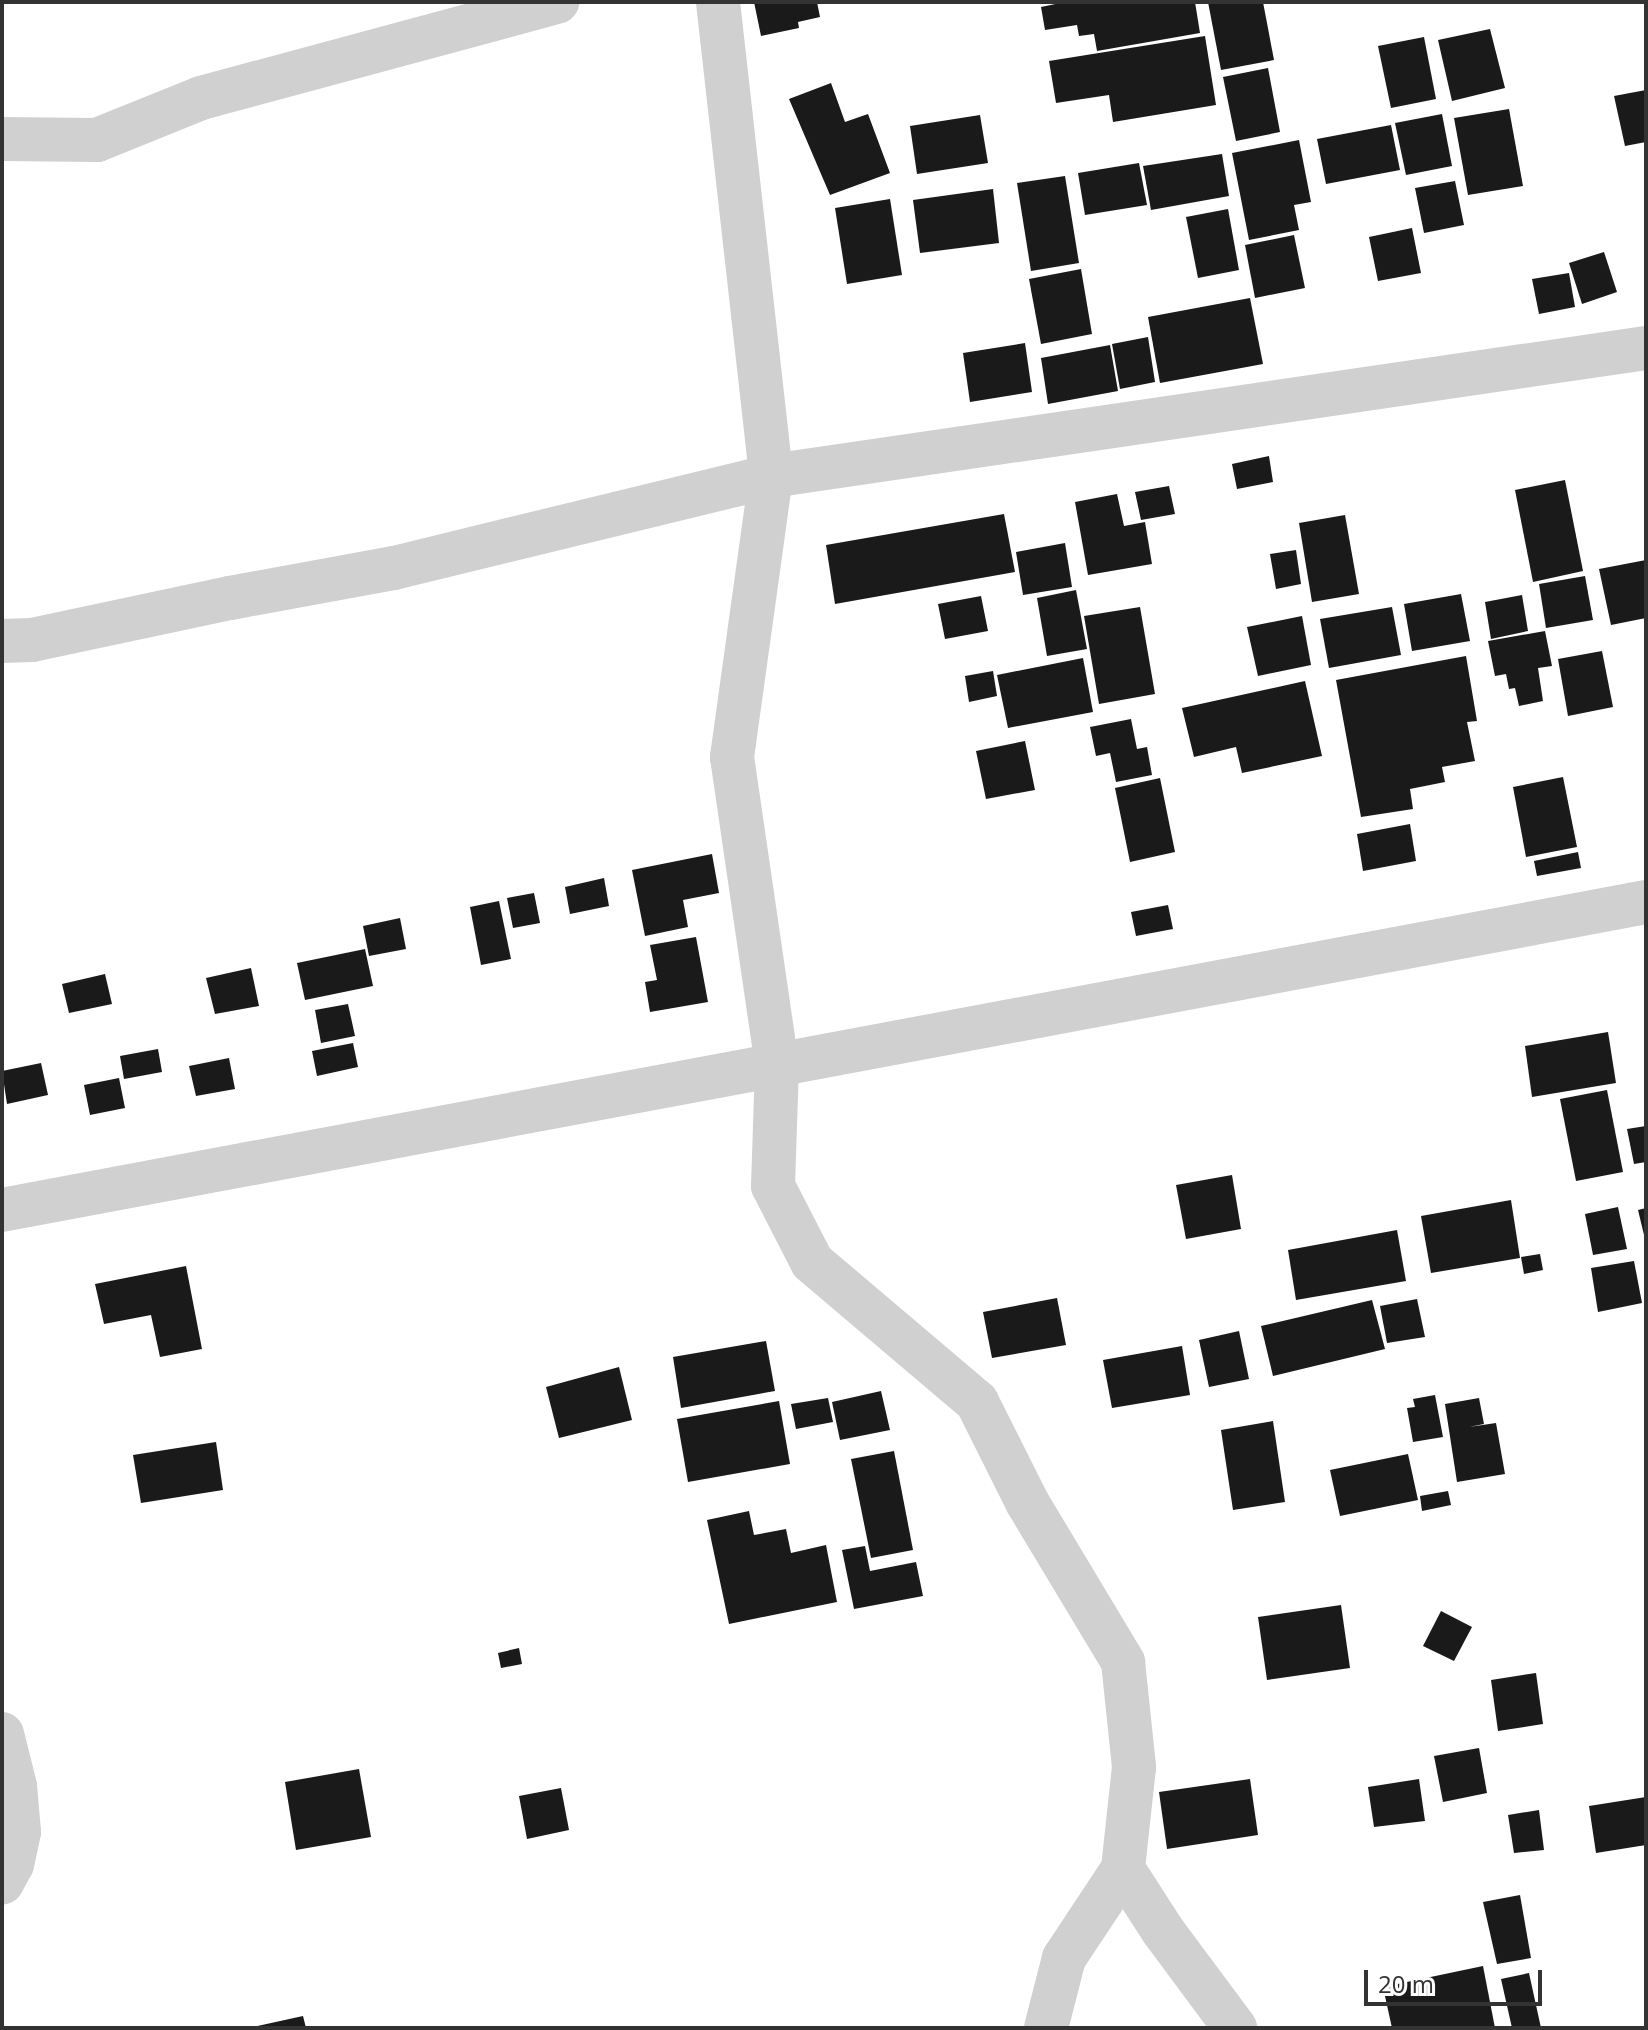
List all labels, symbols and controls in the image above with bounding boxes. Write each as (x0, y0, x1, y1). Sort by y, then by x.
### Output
scale bar (1368, 1954, 1546, 2004)
text: 20 m (1378, 1967, 1434, 2000)

